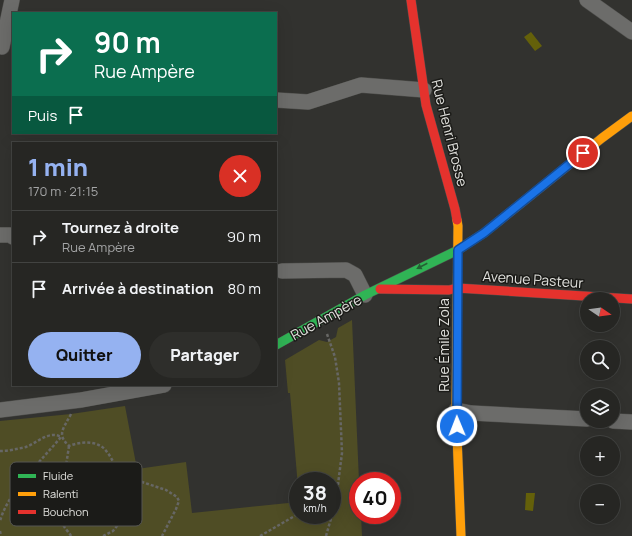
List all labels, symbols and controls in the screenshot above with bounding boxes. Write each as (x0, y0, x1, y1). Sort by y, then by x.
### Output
text: 90 m (94, 23, 161, 61)
icon: right (28, 28, 80, 80)
text: Rue Ampère (94, 59, 195, 83)
street label: Rue Henri Brosse (428, 77, 472, 189)
icon: arrive (65, 104, 87, 126)
text: Puis (28, 105, 57, 126)
pin (566, 136, 600, 170)
icon: arrive (572, 142, 594, 164)
text: 1 min (28, 150, 88, 183)
button: close (219, 155, 261, 197)
text: 170 m · 21:15 (28, 182, 98, 200)
text: Tournez à droite (62, 217, 179, 238)
icon: right (28, 226, 50, 248)
text: 90 m (227, 226, 261, 247)
text: Rue Ampère (62, 238, 135, 256)
one-way arrow (417, 263, 428, 270)
street label: Avenue Pasteur (482, 266, 584, 292)
icon: arrive (28, 278, 50, 300)
text: Arrivée à destination (62, 278, 214, 299)
text: 80 m (227, 278, 261, 299)
street label: Rue Ampère (287, 290, 365, 344)
north arrow (580, 292, 620, 332)
map controls (580, 292, 620, 524)
street label: Rue Émile Zola (434, 298, 453, 392)
button: Quitter (28, 332, 141, 378)
button: Partager (149, 332, 261, 378)
button: search (580, 340, 620, 380)
button: layers (580, 388, 620, 428)
position arrow (436, 405, 478, 447)
button: + (580, 436, 620, 476)
legend (10, 462, 142, 526)
text: Fluide (43, 468, 74, 483)
speed limit sign: 40 (349, 472, 401, 524)
text: 38 (303, 479, 327, 506)
button: − (580, 484, 620, 524)
text: Ralenti (43, 486, 78, 501)
text: km/h (303, 501, 327, 515)
text: Bouchon (43, 504, 88, 519)

